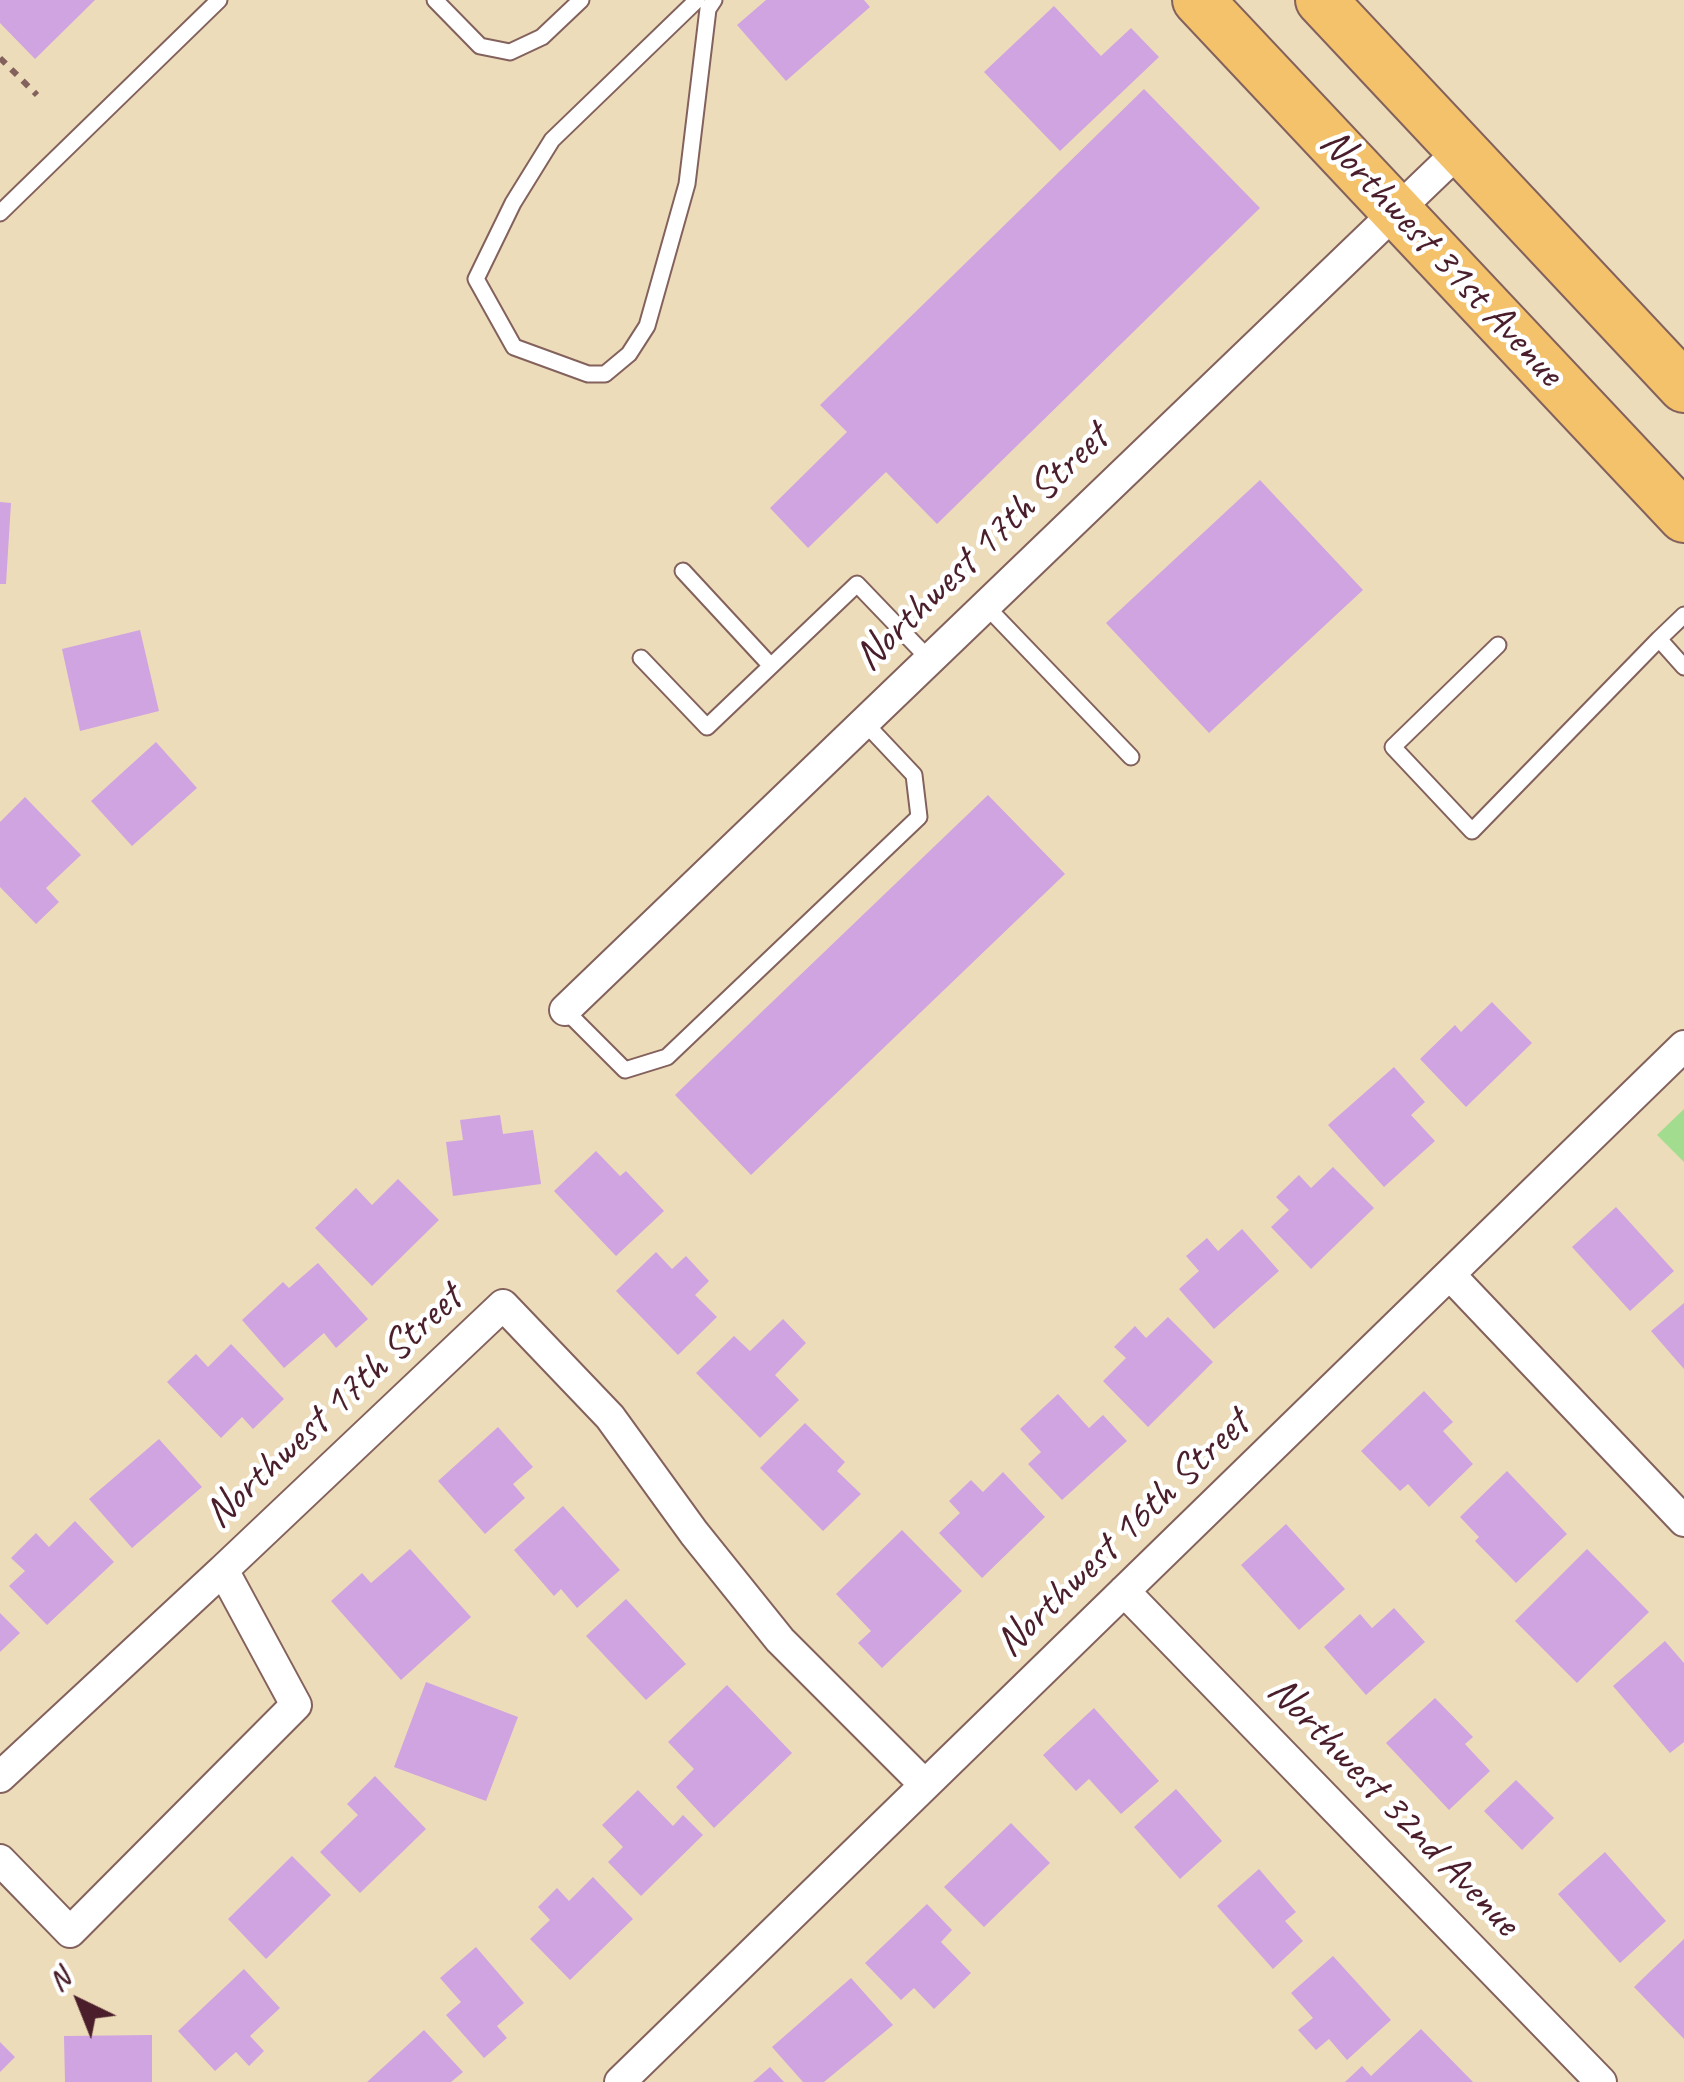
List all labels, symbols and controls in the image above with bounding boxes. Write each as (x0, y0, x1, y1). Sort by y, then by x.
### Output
street label: Northwest 31st Avenue (1308, 118, 1574, 398)
street label: Northwest 17th Street (844, 414, 1120, 682)
street label: Northwest 17th Street (195, 1275, 473, 1539)
street label: Northwest 16th Street (985, 1400, 1261, 1668)
street label: Northwest 32nd Avenue (1256, 1667, 1530, 1947)
north arrow (30, 1952, 130, 2052)
text: N (41, 1961, 77, 1998)

